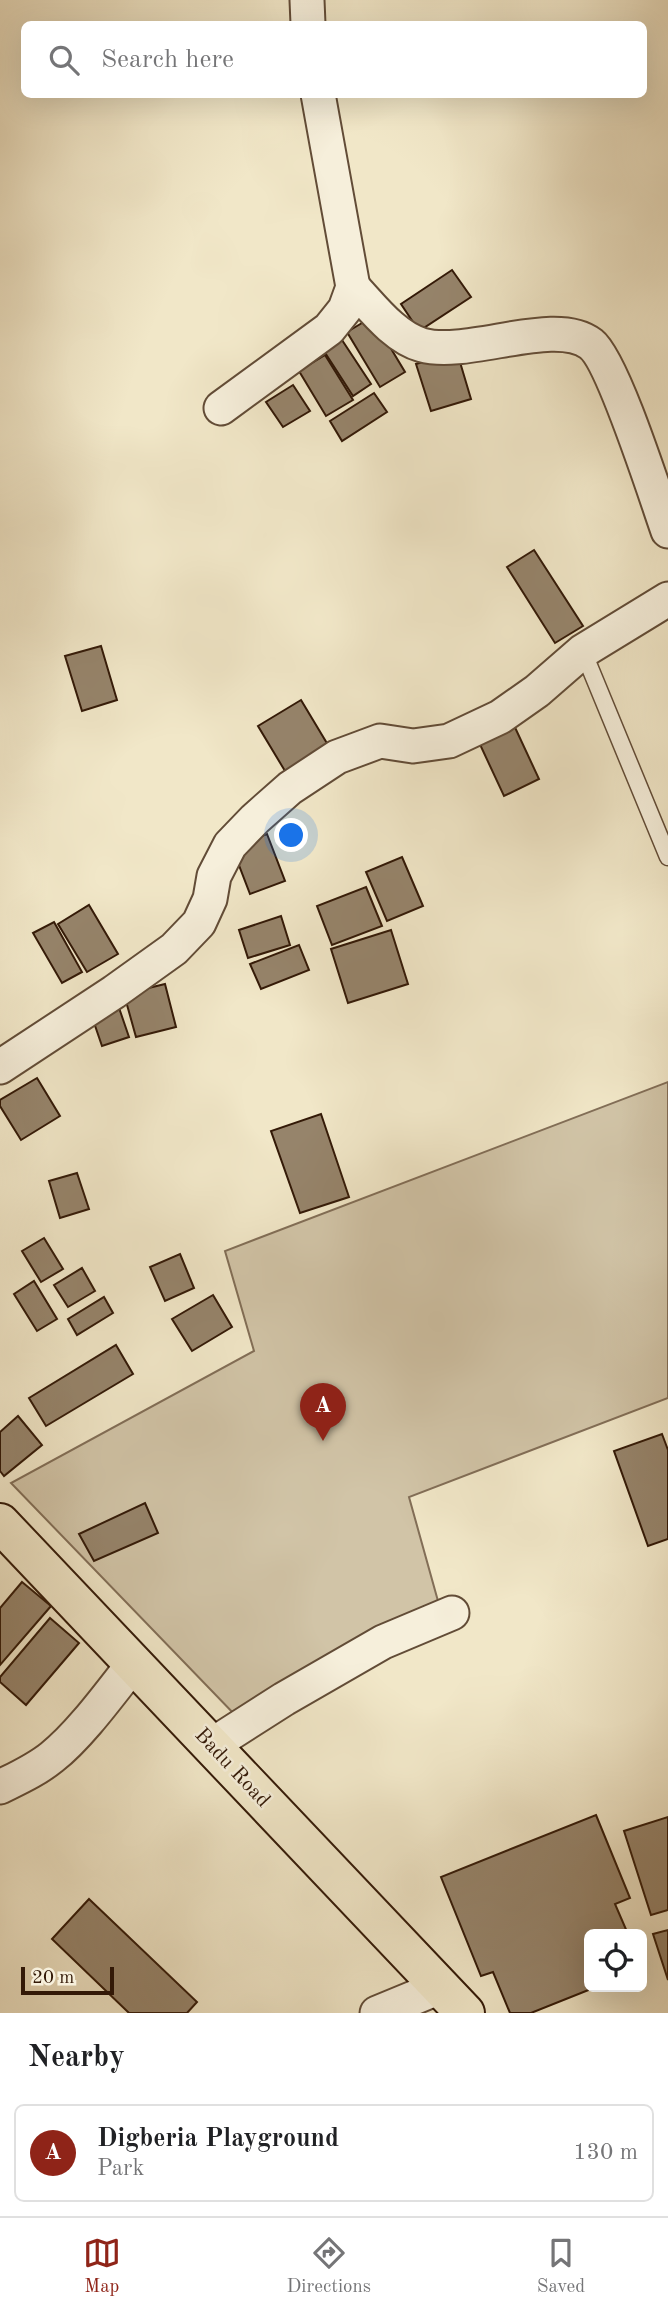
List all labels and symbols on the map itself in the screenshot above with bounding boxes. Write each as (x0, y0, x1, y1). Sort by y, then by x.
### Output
your location (274, 818, 308, 852)
pin: A (300, 1383, 346, 1441)
street label: Badu Road (190, 1724, 274, 1812)
scale bar (21, 1964, 114, 1996)

